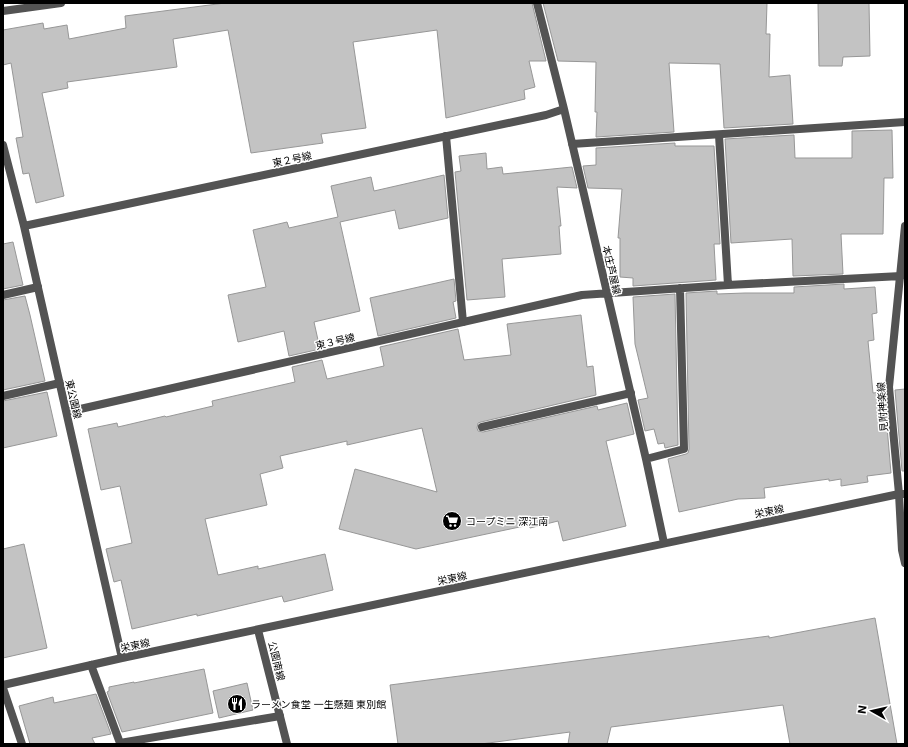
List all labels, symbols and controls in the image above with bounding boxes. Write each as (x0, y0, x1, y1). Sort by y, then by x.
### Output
street label: 東２号線 (271, 149, 313, 169)
street label: 本庄芦屋線 (601, 244, 623, 296)
street label: 東３号線 (314, 331, 356, 351)
street label: 東公園線 (64, 378, 84, 420)
street label: 見附神楽線 (874, 382, 890, 432)
street label: 栄東線 (753, 502, 785, 520)
supermarket icon: コープミニ 深江南 (441, 510, 463, 532)
place label: コープミニ 深江南 (466, 515, 548, 527)
street label: 栄東線 (436, 569, 468, 587)
street label: 栄東線 (119, 636, 151, 654)
street label: 公園南線 (266, 640, 288, 682)
north arrow (852, 691, 892, 731)
restaurant icon: ラーメン食堂 一生懸麺 東別館 (226, 693, 248, 715)
place label: ラーメン食堂 一生懸麺 東別館 (251, 698, 386, 710)
text: N (855, 704, 870, 715)

